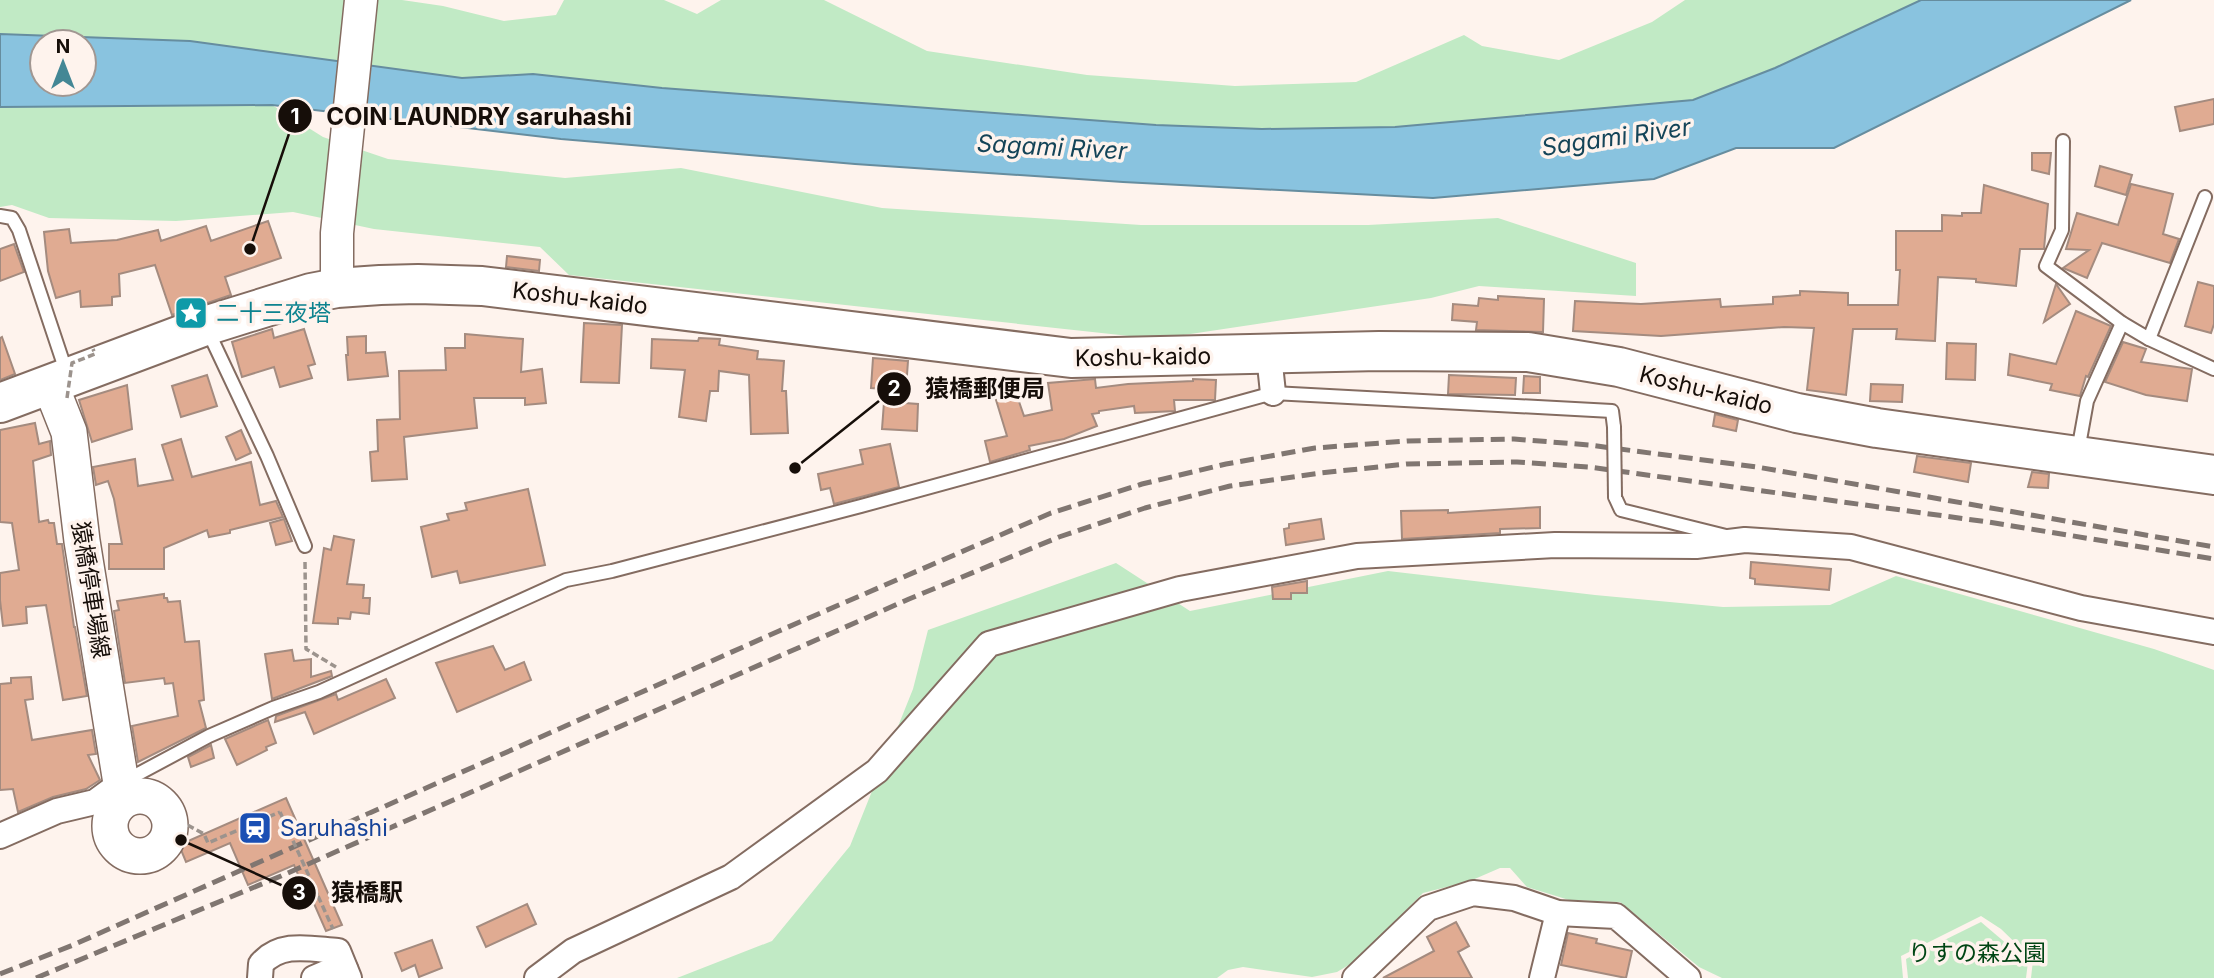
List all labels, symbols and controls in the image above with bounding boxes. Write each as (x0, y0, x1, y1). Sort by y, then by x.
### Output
north arrow (28, 28, 98, 98)
text: N (56, 35, 70, 58)
callout: COIN LAUNDRY saruhashi (277, 94, 646, 139)
text: COIN LAUNDRY saruhashi (326, 102, 632, 131)
text: 1 (290, 104, 300, 129)
water label: Sagami River (1540, 112, 1693, 162)
water label: Sagami River (976, 129, 1129, 165)
street label: Koshu-kaido (511, 276, 649, 320)
place icon: 二十三夜塔 (172, 294, 210, 332)
place label: 二十三夜塔 (216, 299, 331, 327)
street label: Koshu-kaido (1075, 342, 1211, 372)
street label: Koshu-kaido (1636, 360, 1776, 420)
callout: 猿橋郵便局 (876, 366, 1059, 411)
text: 猿橋郵便局 (925, 374, 1045, 403)
text: 2 (887, 376, 901, 401)
street label: 猿橋停車場線 (66, 520, 116, 660)
station icon: Saruhashi (236, 809, 274, 847)
place label: Saruhashi (280, 814, 388, 842)
callout: 猿橋駅 (282, 870, 417, 915)
text: 猿橋駅 (331, 878, 403, 907)
text: 3 (292, 880, 306, 905)
park label: りすの森公園 (1908, 939, 2046, 967)

